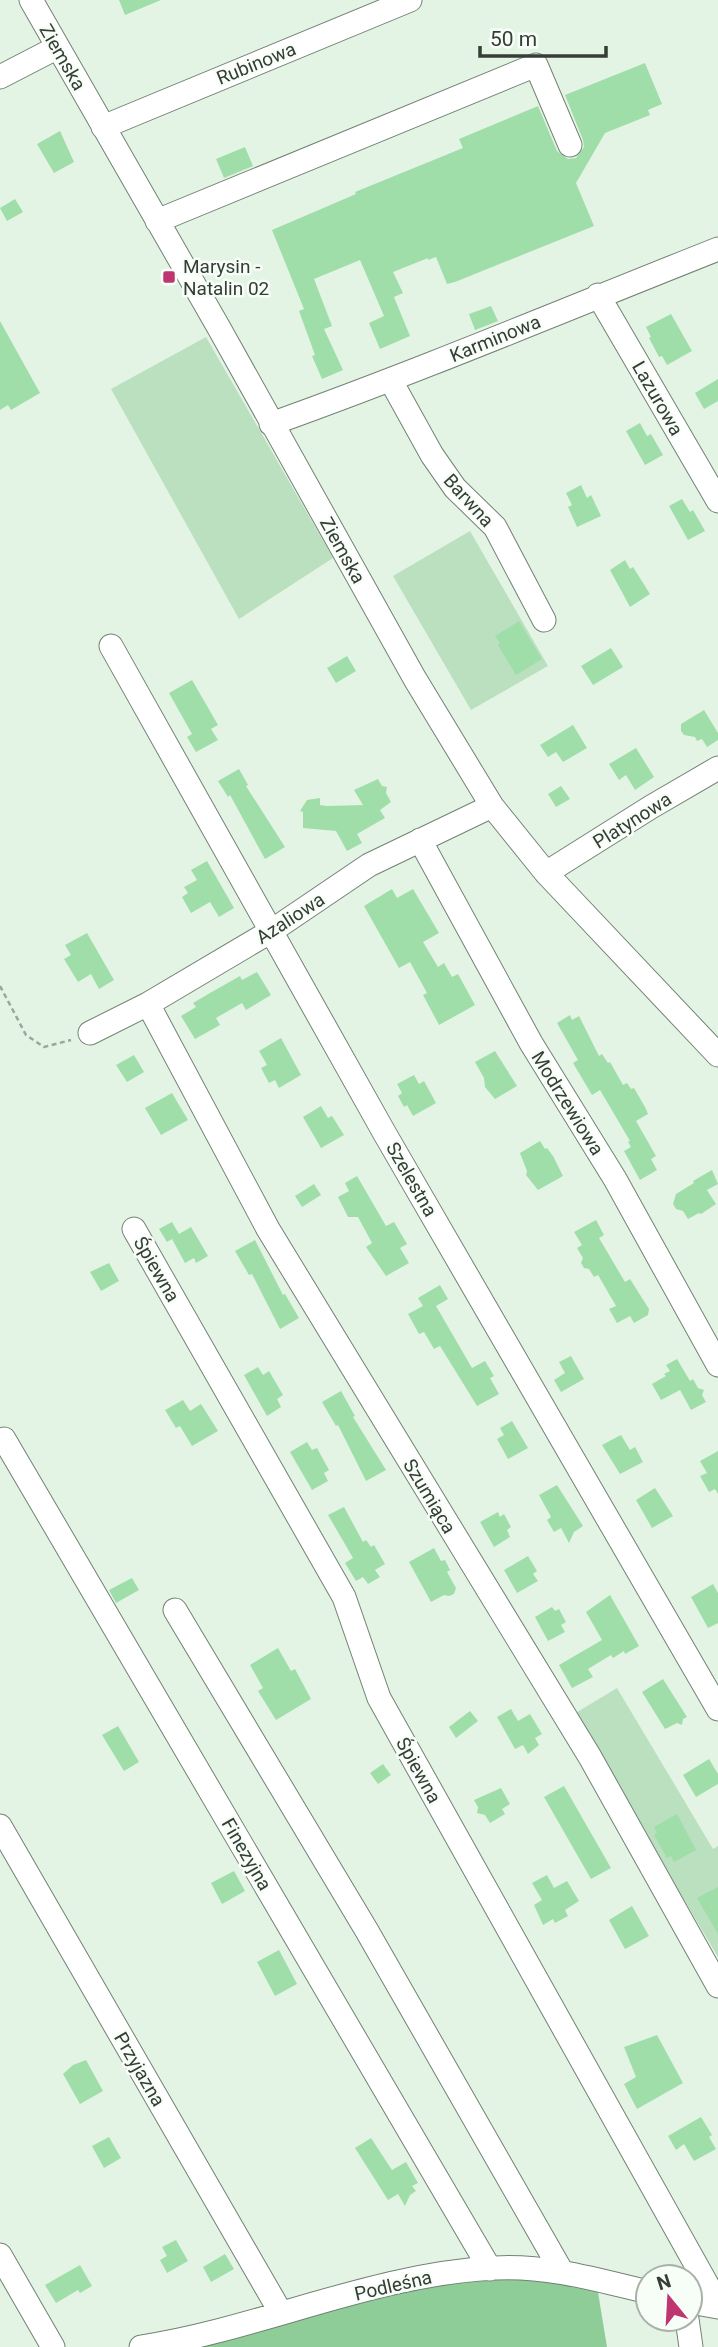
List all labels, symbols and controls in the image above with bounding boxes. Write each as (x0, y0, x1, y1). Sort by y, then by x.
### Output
scale bar (480, 14, 606, 58)
street label: Ziemska (34, 20, 91, 94)
text: 50 m (490, 27, 537, 51)
street label: Rubinowa (213, 37, 299, 90)
place label: Marysin - Natalin 02 (183, 255, 269, 300)
marker: Marysin - Natalin 02 (161, 269, 177, 285)
street label: Karminowa (446, 310, 544, 367)
street label: Lazurowa (627, 357, 688, 440)
street label: Barwna (439, 469, 499, 532)
street label: Ziemska (315, 513, 370, 588)
street label: Platynowa (589, 787, 676, 854)
street label: Azaliowa (252, 888, 329, 949)
street label: Modrzewiowa (526, 1047, 609, 1160)
street label: Szelestna (381, 1138, 442, 1221)
street label: Śpiewna (129, 1232, 184, 1306)
street label: Szumiąca (398, 1455, 461, 1538)
street label: Śpiewna (391, 1733, 446, 1807)
street label: Finezyjna (217, 1814, 276, 1894)
street label: Przyjazna (109, 2028, 170, 2111)
north arrow (634, 2263, 704, 2333)
street label: Podleśna (352, 2265, 434, 2306)
text: N (654, 2269, 674, 2295)

